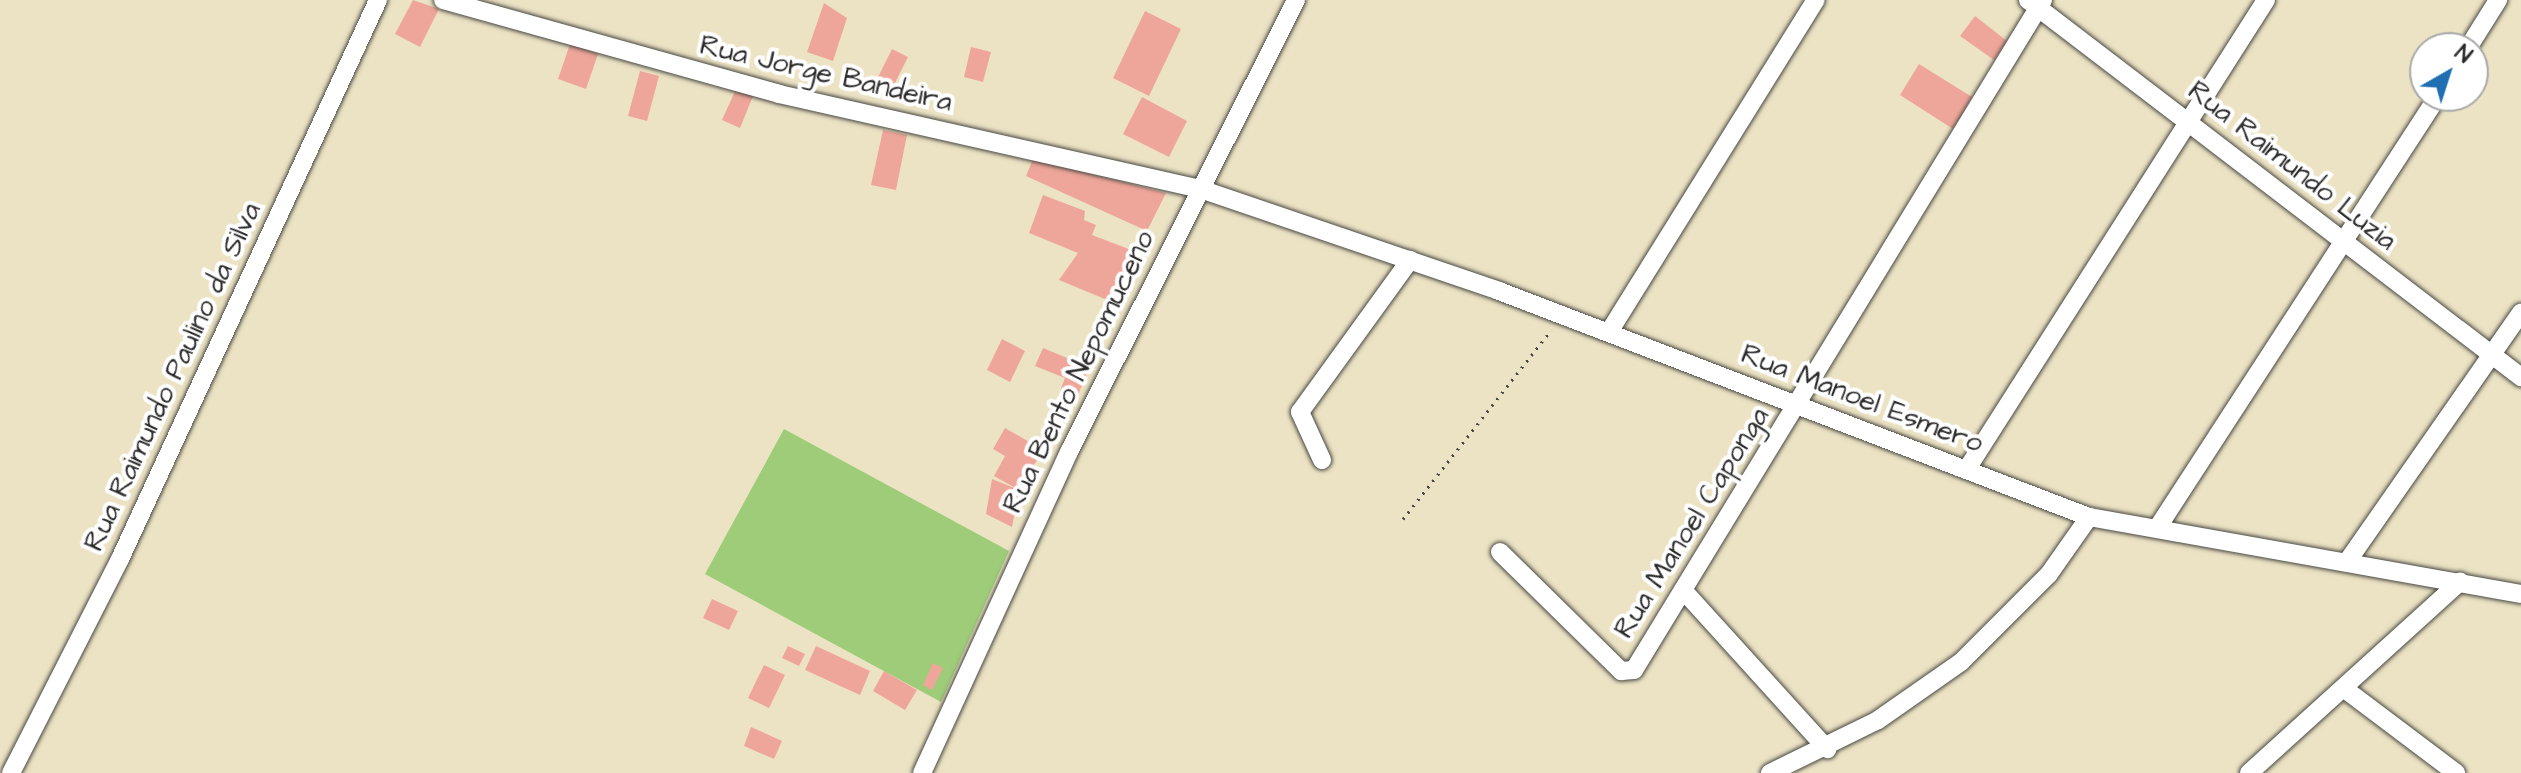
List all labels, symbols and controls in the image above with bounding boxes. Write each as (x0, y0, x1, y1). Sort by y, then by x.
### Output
street label: Rua Jorge Bandeira (697, 29, 955, 119)
north arrow (2409, 32, 2489, 112)
text: N (2448, 38, 2478, 71)
street label: Rua Raimundo Luzia (2181, 74, 2403, 258)
street label: Rua Raimundo Paulino da Silva (77, 197, 269, 557)
street label: Rua Bento Nepomuceno (996, 225, 1162, 519)
street label: Rua Manoel Esmero (1736, 337, 1988, 461)
street label: Rua Manoel Caponga (1607, 401, 1777, 645)

